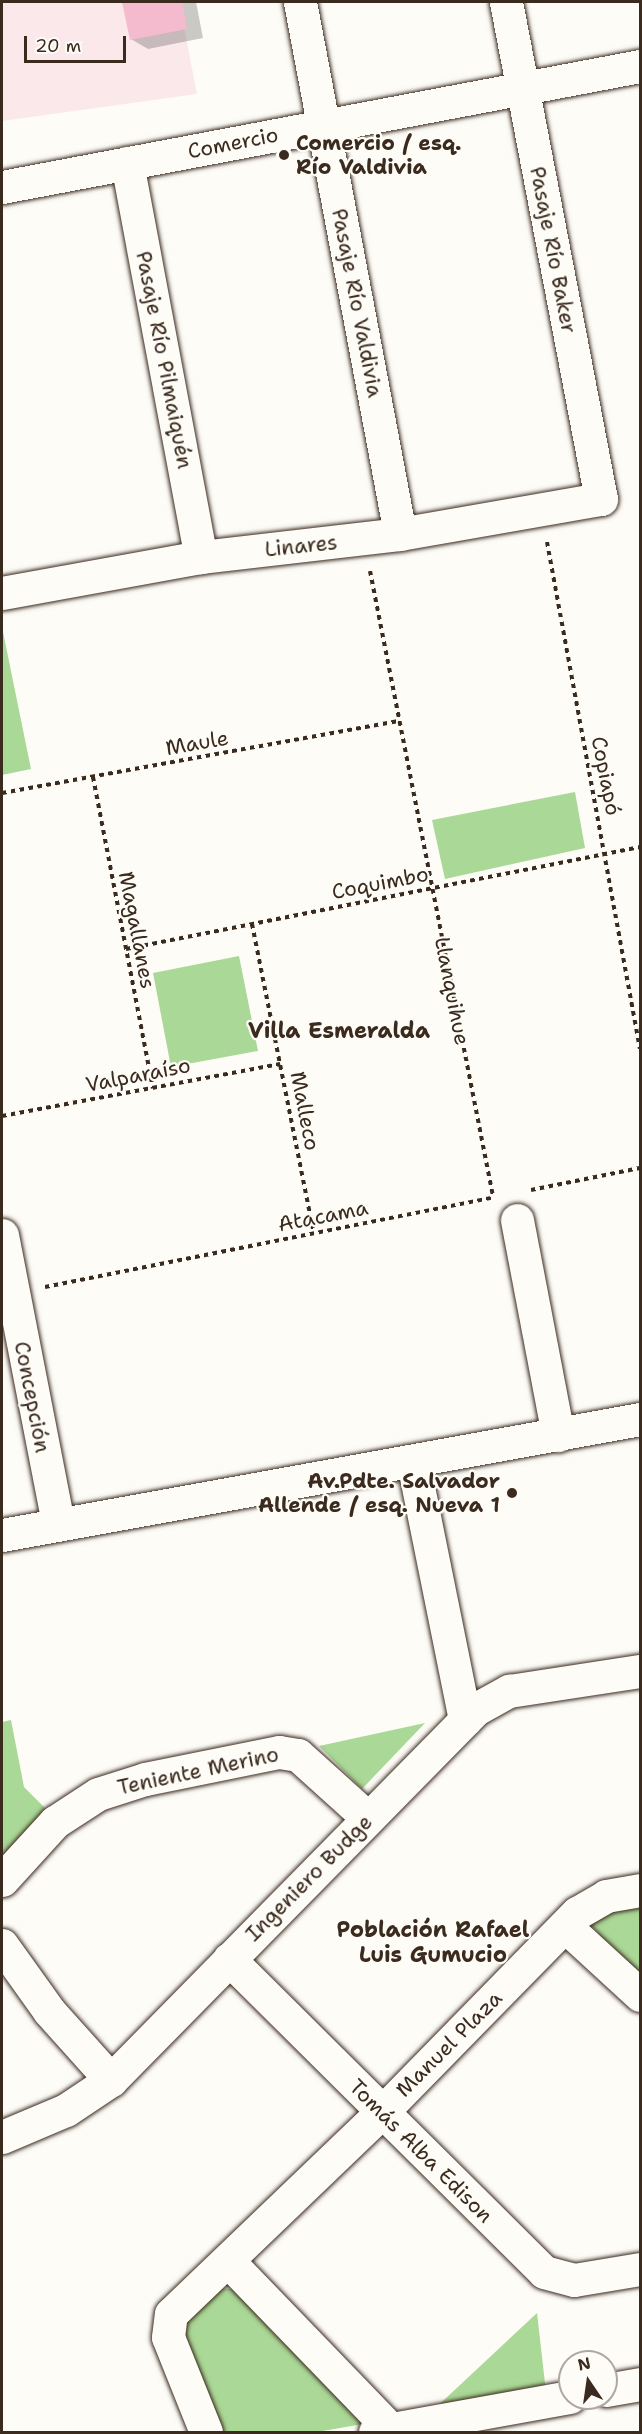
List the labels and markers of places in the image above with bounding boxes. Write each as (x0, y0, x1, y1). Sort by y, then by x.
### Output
place label: Comercio / esq. Río Valdivia (296, 130, 461, 180)
marker: Comercio / esq. Río Valdivia (277, 148, 291, 162)
place label: Av.Pdte. Salvador Allende / esq. Nueva 1 (258, 1468, 500, 1518)
marker: Av.Pdte. Salvador Allende / esq. Nueva 1 (505, 1486, 519, 1500)

